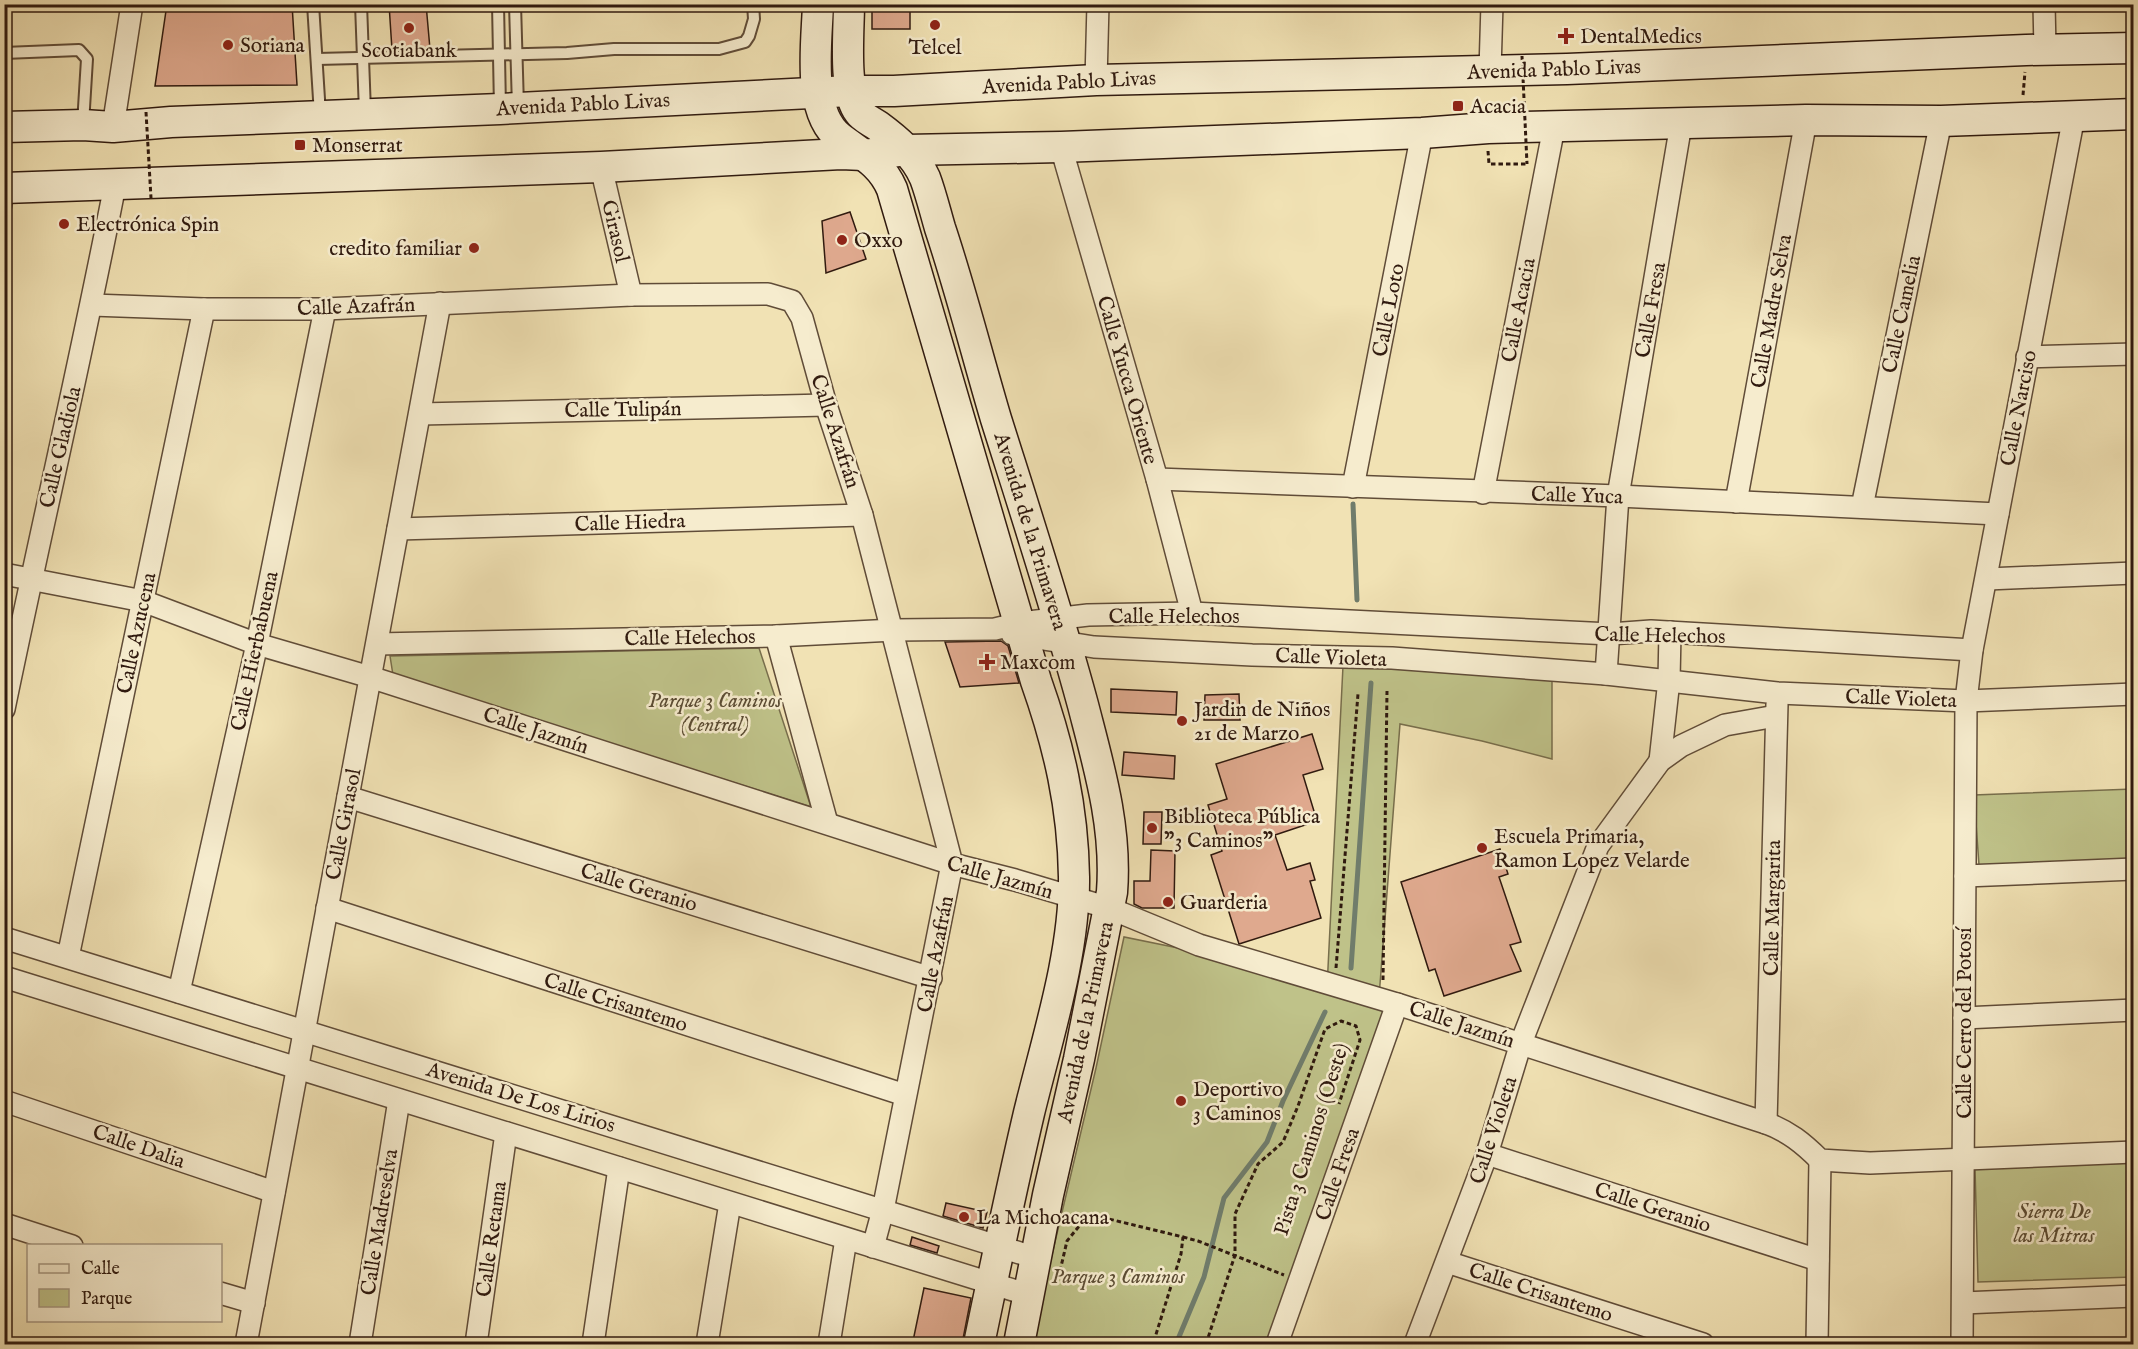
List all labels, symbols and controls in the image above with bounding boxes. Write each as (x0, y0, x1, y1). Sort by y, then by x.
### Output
marker: Telcel (928, 18, 942, 32)
marker: Scotiabank (402, 21, 416, 35)
place label: DentalMedics (1580, 24, 1702, 51)
marker: DentalMedics (1557, 27, 1575, 45)
place label: Soriana (240, 33, 306, 60)
place label: Telcel (908, 35, 962, 62)
marker: Soriana (221, 38, 235, 52)
place label: Scotiabank (361, 38, 458, 65)
street label: Avenida Pablo Livas (1466, 54, 1641, 87)
street label: Avenida Pablo Livas (980, 65, 1157, 102)
street label: Avenida Pablo Livas (494, 87, 671, 124)
place label: Acacia (1469, 94, 1527, 121)
marker: Acacia (1451, 99, 1465, 113)
place label: Monserrat (312, 133, 403, 160)
marker: Monserrat (293, 138, 307, 152)
street label: Girasol (594, 197, 635, 266)
place label: Electrónica Spin (76, 212, 219, 239)
marker: Electrónica Spin (57, 217, 71, 231)
place label: Oxxo (854, 228, 903, 255)
street label: Calle Madre Selva (1746, 231, 1799, 390)
marker: Oxxo (835, 233, 849, 247)
place label: credito familiar (329, 236, 462, 263)
marker: credito familiar (467, 241, 481, 255)
street label: Calle Camelia (1877, 252, 1928, 376)
street label: Calle Acacia (1496, 255, 1543, 365)
street label: Calle Fresa (1630, 259, 1673, 360)
street label: Calle Loto (1367, 261, 1412, 359)
street label: Calle Azafrán (296, 292, 416, 323)
street label: Calle Yucca Oriente (1090, 293, 1164, 468)
street label: Calle Narciso (1995, 348, 2044, 468)
street label: Calle Azafrán (803, 371, 866, 492)
street label: Calle Gladiola (34, 383, 89, 511)
street label: Calle Tulipán (564, 396, 682, 425)
street label: Avenida de la Primavera (986, 428, 1073, 634)
street label: Calle Yuca (1530, 481, 1624, 512)
street label: Calle Hiedra (574, 508, 687, 539)
street label: Calle Hierbabuena (225, 568, 286, 734)
street label: Calle Azucena (111, 569, 164, 696)
street label: Calle Helechos (1108, 604, 1240, 631)
street label: Calle Helechos (1594, 622, 1726, 651)
street label: Calle Helechos (624, 624, 756, 653)
street label: Calle Violeta (1275, 643, 1388, 674)
place label: Maxcom (1000, 650, 1075, 677)
marker: Maxcom (978, 653, 996, 671)
street label: Calle Violeta (1845, 684, 1958, 715)
park label: Parque 3 Caminos (Central) (648, 688, 783, 739)
place label: Jardin de Niños 21 de Marzo (1192, 697, 1330, 748)
street label: Calle Jazmín (479, 702, 592, 761)
marker: Jardin de Niños 21 de Marzo (1175, 714, 1189, 728)
street label: Calle Girasol (320, 766, 369, 882)
place label: Biblioteca Pública "3 Caminos" (1164, 804, 1321, 855)
marker: Biblioteca Pública "3 Caminos" (1145, 821, 1159, 835)
place label: Escuela Primaria, Ramon Lopez Velarde (1494, 824, 1690, 875)
street label: Calle Margarita (1759, 839, 1788, 976)
marker: Escuela Primaria, Ramon Lopez Velarde (1475, 841, 1489, 855)
street label: Calle Jazmín (943, 850, 1056, 907)
street label: Calle Geranio (577, 858, 700, 919)
place label: Guarderia (1180, 890, 1269, 917)
street label: Calle Azafrán (912, 894, 961, 1015)
marker: Guarderia (1161, 895, 1175, 909)
street label: Avenida de la Primavera (1052, 918, 1121, 1126)
street label: Calle Cerro del Potosí (1952, 926, 1979, 1119)
street label: Calle Crisantemo (540, 967, 691, 1039)
street label: Calle Jazmín (1405, 996, 1518, 1055)
street label: Pista 3 Caminos (Oeste) (1269, 1040, 1356, 1239)
street label: Avenida De Los Lirios (422, 1057, 618, 1140)
street label: Calle Violeta (1464, 1072, 1525, 1188)
place label: Deportivo 3 Caminos (1193, 1077, 1283, 1128)
marker: Deportivo 3 Caminos (1174, 1094, 1188, 1108)
street label: Calle Dalia (89, 1119, 189, 1176)
street label: Calle Fresa (1310, 1124, 1367, 1225)
street label: Calle Madreselva (356, 1146, 406, 1297)
street label: Calle Geranio (1591, 1177, 1714, 1240)
street label: Calle Retama (471, 1179, 514, 1299)
park label: Sierra De las Mitras (2014, 1199, 2095, 1250)
place label: La Michoacana (976, 1205, 1110, 1232)
marker: La Michoacana (957, 1210, 971, 1224)
legend (27, 1244, 222, 1322)
street label: Calle Crisantemo (1465, 1257, 1616, 1329)
text: Calle (81, 1258, 120, 1281)
park label: Parque 3 Caminos (1051, 1264, 1186, 1291)
text: Parque (81, 1288, 132, 1311)

